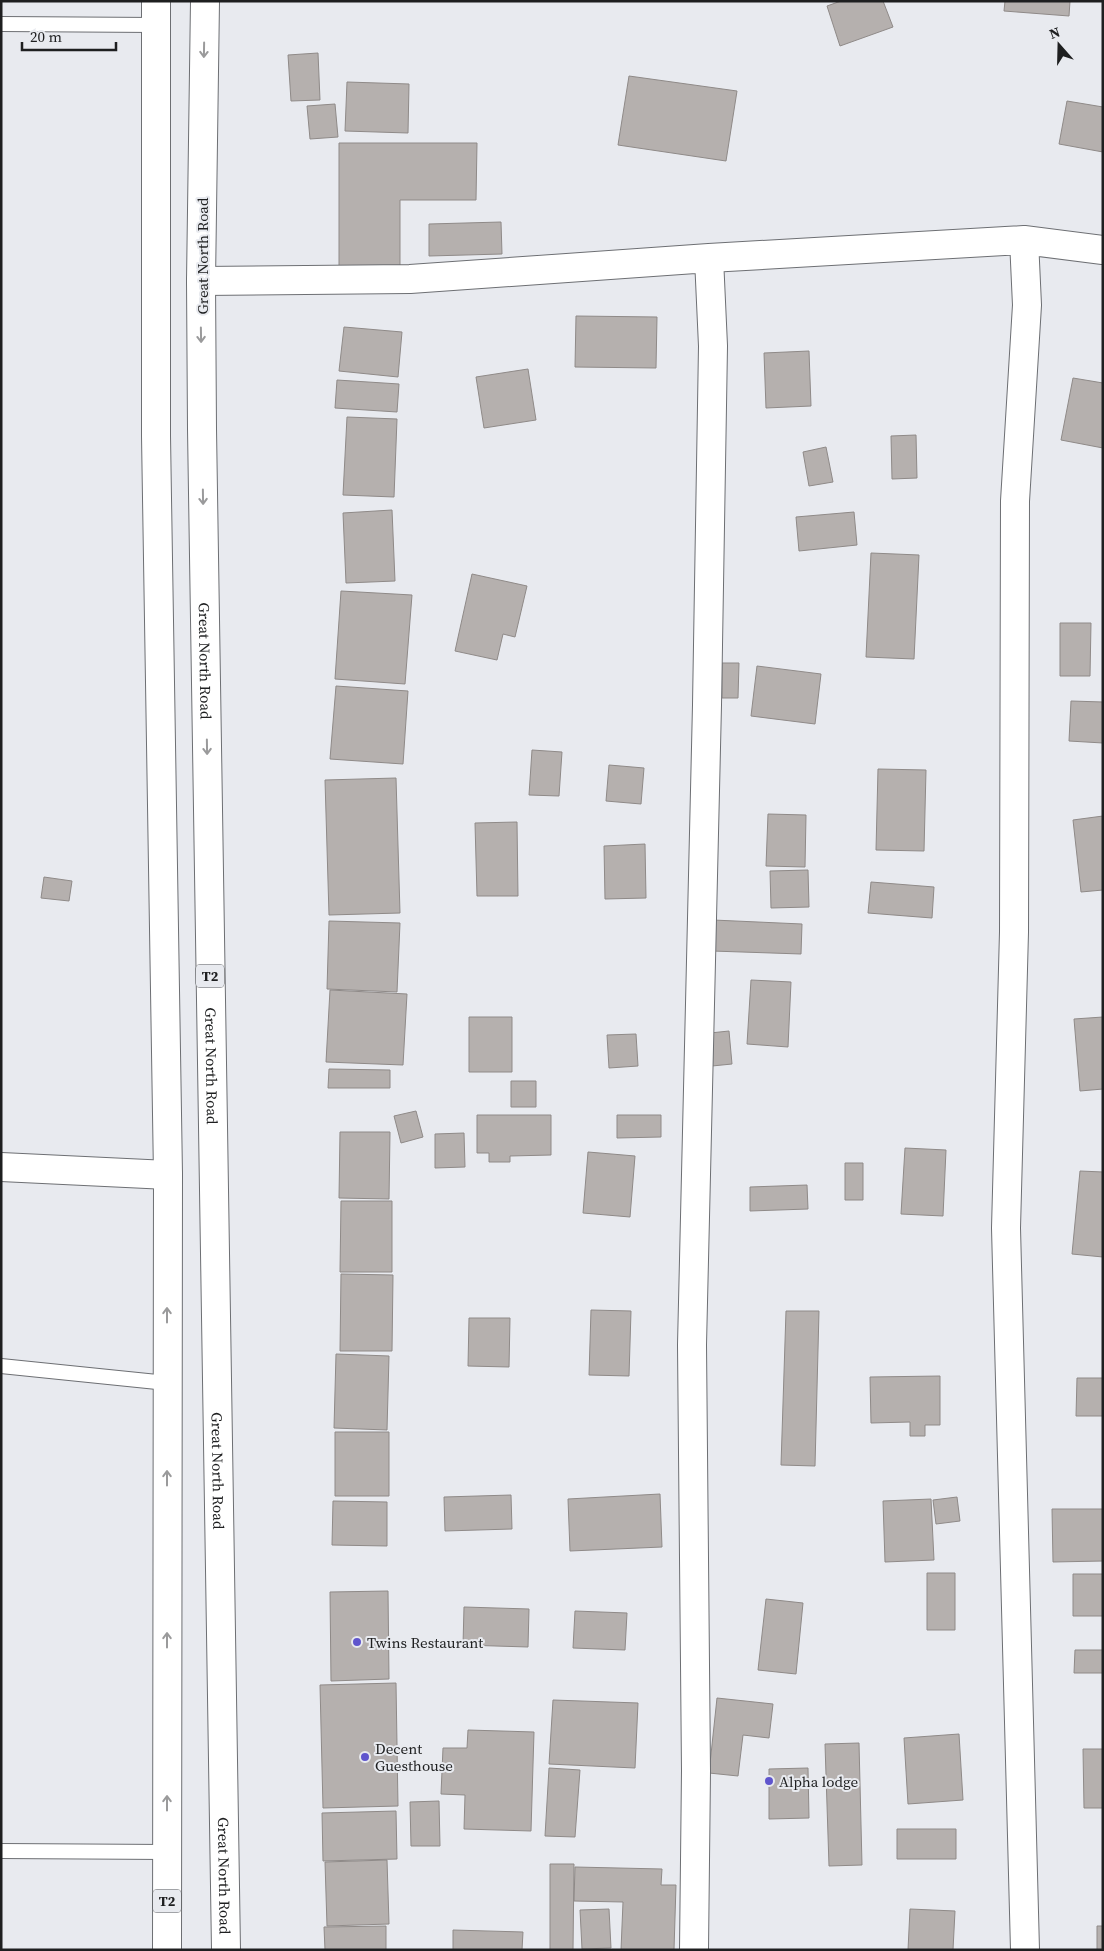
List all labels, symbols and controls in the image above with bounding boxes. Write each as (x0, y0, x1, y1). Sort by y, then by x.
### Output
scale bar (22, 20, 116, 52)
north arrow (1034, 20, 1084, 70)
text: N (1046, 22, 1063, 44)
text: 20 m (30, 26, 62, 47)
one-way arrow (199, 42, 209, 58)
street label: Great North Road (192, 197, 213, 315)
one-way arrow (196, 326, 206, 343)
one-way arrow (198, 489, 208, 505)
street label: Great North Road (194, 602, 217, 720)
one-way arrow (202, 739, 212, 755)
road number: T2 (196, 964, 224, 988)
street label: Great North Road (201, 1007, 223, 1125)
one-way arrow (162, 1308, 172, 1324)
street label: Great North Road (207, 1412, 230, 1530)
one-way arrow (162, 1470, 172, 1486)
place label: Twins Restaurant (367, 1632, 483, 1653)
one-way arrow (162, 1633, 172, 1649)
marker: Twins Restaurant (351, 1636, 363, 1648)
place label: Decent Guesthouse (375, 1738, 453, 1776)
marker: Decent Guesthouse (359, 1751, 371, 1763)
place label: Alpha lodge (779, 1771, 859, 1792)
marker: Alpha lodge (763, 1775, 775, 1787)
one-way arrow (162, 1795, 172, 1812)
street label: Great North Road (213, 1817, 236, 1935)
road number: T2 (153, 1890, 181, 1912)

